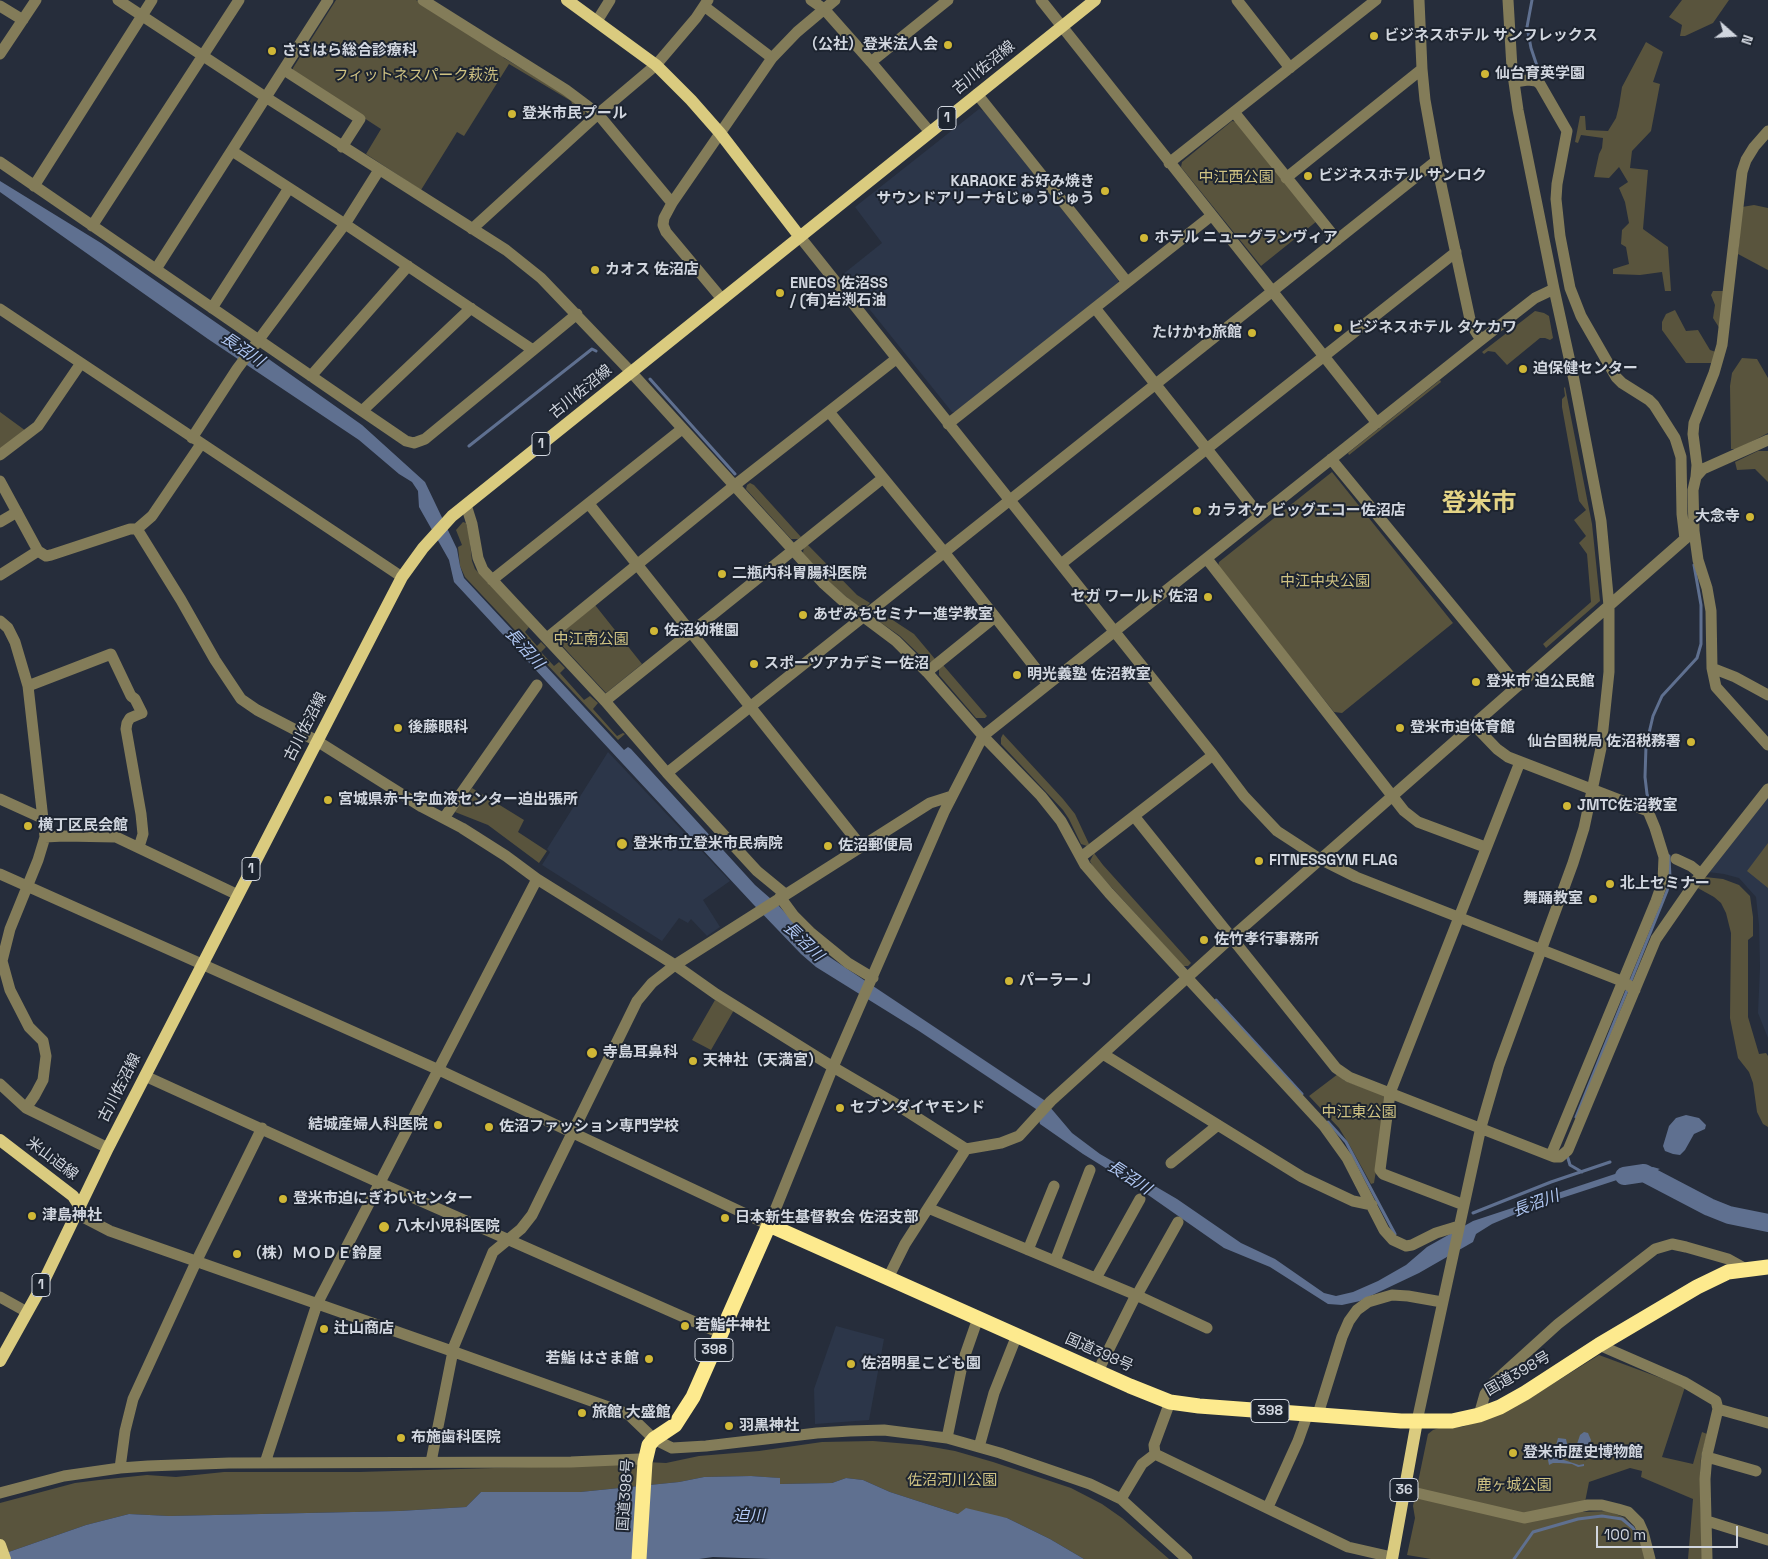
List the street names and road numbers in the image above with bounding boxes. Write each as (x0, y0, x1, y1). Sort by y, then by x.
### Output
street label: 古川佐沼線 (949, 37, 1019, 99)
road number: 1 (938, 106, 956, 130)
street label: 古川佐沼線 (546, 361, 616, 423)
road number: 1 (532, 432, 550, 456)
street label: 古川佐沼線 (281, 690, 331, 764)
road number: 1 (242, 858, 260, 881)
street label: 古川佐沼線 (95, 1051, 145, 1125)
street label: 米山迫線 (23, 1134, 81, 1184)
road number: 1 (32, 1274, 50, 1296)
street label: 国道398号 (1062, 1330, 1136, 1376)
road number: 398 (695, 1338, 733, 1362)
street label: 国道398号 (1482, 1348, 1554, 1400)
road number: 398 (1251, 1400, 1289, 1422)
street label: 国道398号 (614, 1458, 638, 1532)
road number: 36 (1390, 1478, 1418, 1502)

